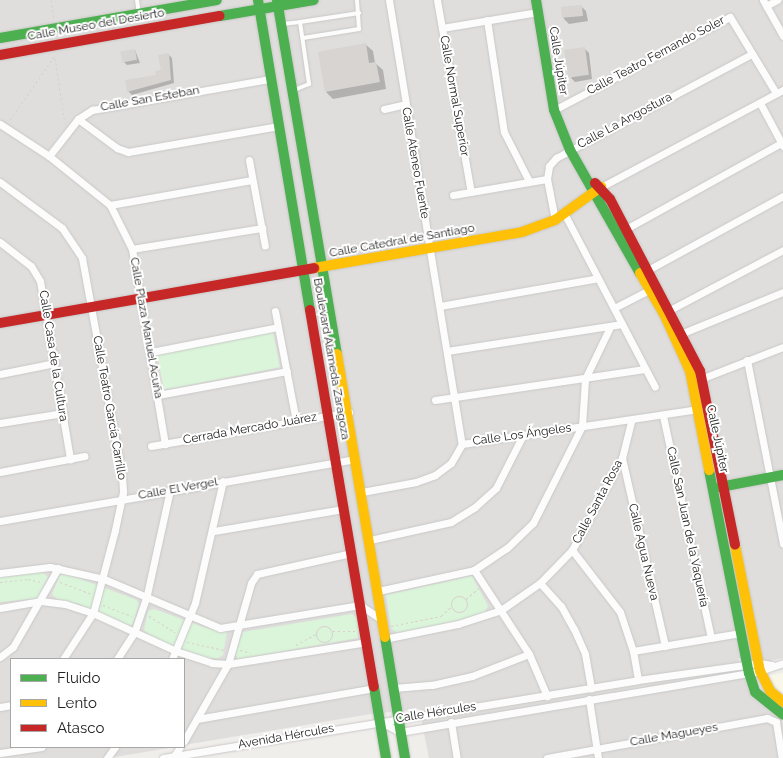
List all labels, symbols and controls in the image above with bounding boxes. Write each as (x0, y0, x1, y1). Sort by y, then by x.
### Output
street label: Calle Museo del Desierto (26, 6, 166, 44)
street label: Calle Teatro Fernando Soler (585, 13, 727, 99)
street label: Calle Júpiter (545, 26, 571, 96)
street label: Calle Normal Superior (436, 34, 472, 158)
street label: Calle San Esteban (99, 83, 201, 115)
street label: Calle La Angostura (575, 90, 675, 152)
street label: Calle Ateneo Fuente (398, 106, 432, 220)
street label: Calle Catedral de Santiago (328, 221, 476, 261)
street label: Calle Plaza Manuel Acuña (126, 256, 166, 400)
street label: Boulevard Alameda Zaragoza (310, 277, 352, 441)
street label: Calle Casa de la Cultura (36, 289, 70, 423)
street label: Calle Teatro García Carrillo (89, 335, 129, 481)
street label: Calle Júpiter (703, 404, 731, 474)
street label: Cerrada Mercado Juárez (182, 410, 318, 448)
street label: Calle Los Ángeles (472, 421, 572, 449)
street label: Calle San Juan de la Vaquería (663, 445, 711, 609)
street label: Calle Santa Rosa (570, 458, 626, 546)
street label: Calle El Vergel (137, 475, 219, 503)
street label: Calle Agua Nueva (625, 502, 661, 602)
legend (10, 658, 185, 748)
text: Fluido (57, 669, 100, 687)
text: Lento (57, 694, 97, 712)
street label: Calle Hércules (395, 700, 477, 726)
text: Atasco (57, 719, 104, 737)
street label: Calle Magueyes (629, 720, 719, 750)
street label: Avenida Hércules (237, 721, 335, 753)

